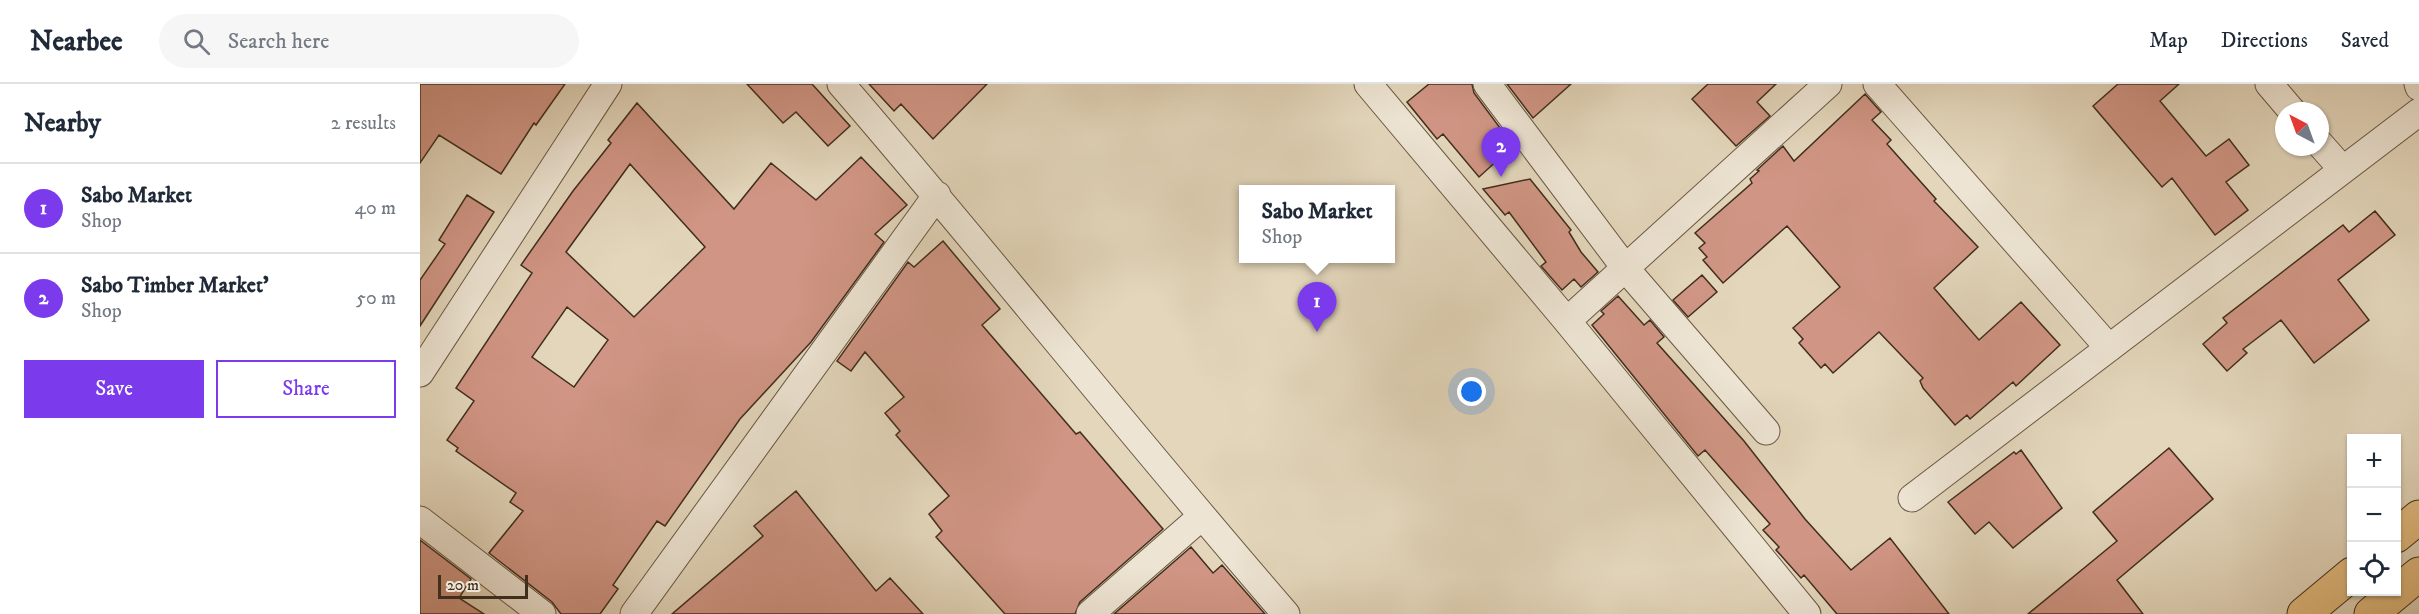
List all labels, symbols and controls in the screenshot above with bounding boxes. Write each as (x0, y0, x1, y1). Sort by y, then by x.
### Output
search box (159, 14, 579, 68)
text: Nearbee (30, 24, 123, 59)
icon: search (180, 25, 213, 58)
text: Search here (228, 28, 329, 55)
text: Map (2149, 28, 2188, 54)
text: Directions (2221, 28, 2308, 54)
text: Saved (2341, 28, 2389, 54)
north arrow (2275, 102, 2329, 156)
text: Nearby (24, 107, 101, 140)
text: 2 results (331, 111, 396, 136)
pin: 2 (1482, 128, 1520, 177)
text: Sabo Market (81, 182, 192, 209)
popup (1239, 185, 1395, 263)
text: 1 (40, 196, 47, 221)
text: 40 m (354, 196, 396, 221)
text: Sabo Market (1262, 198, 1373, 225)
text: Shop (81, 209, 122, 234)
text: Shop (1262, 225, 1302, 250)
text: Sabo Timber Market' (81, 272, 269, 299)
pin: 1 (1298, 282, 1336, 332)
text: 2 (39, 286, 48, 311)
text: 50 m (356, 286, 396, 311)
text: Shop (81, 299, 122, 324)
button: Save (24, 360, 204, 418)
button: Share (216, 360, 396, 418)
your location (1457, 377, 1486, 406)
map controls (2347, 434, 2401, 596)
button: + (2347, 434, 2401, 488)
button: − (2347, 488, 2401, 542)
button: locate (2347, 542, 2401, 596)
scale bar (438, 572, 528, 600)
text: 20 m (447, 575, 479, 595)

